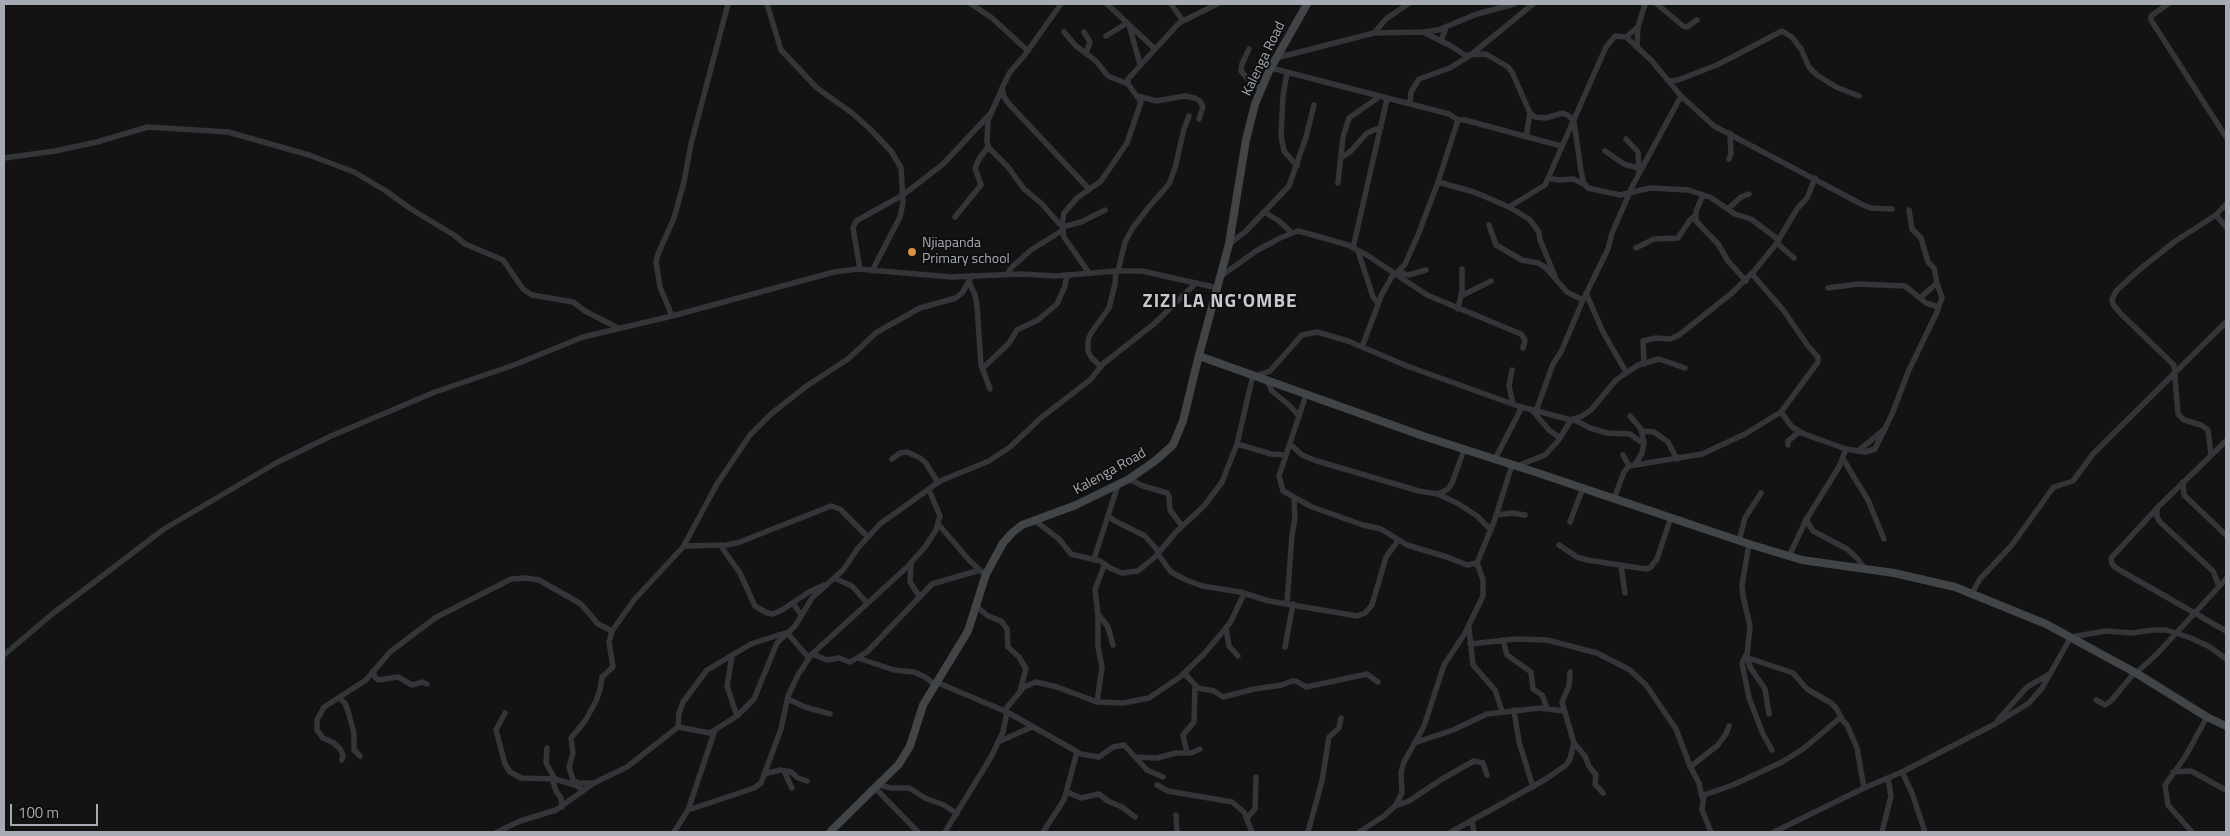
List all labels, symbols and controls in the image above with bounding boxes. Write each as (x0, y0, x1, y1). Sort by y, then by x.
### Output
street label: Kalenga Road (1239, 19, 1289, 99)
place label: Njiapanda Primary school (922, 236, 1010, 268)
marker: Njiapanda Primary school (906, 246, 918, 258)
district label: ZIZI LA NG'OMBE (1141, 291, 1299, 313)
street label: Kalenga Road (1071, 445, 1149, 499)
scale bar (12, 794, 100, 826)
text: 100 m (18, 801, 59, 824)

